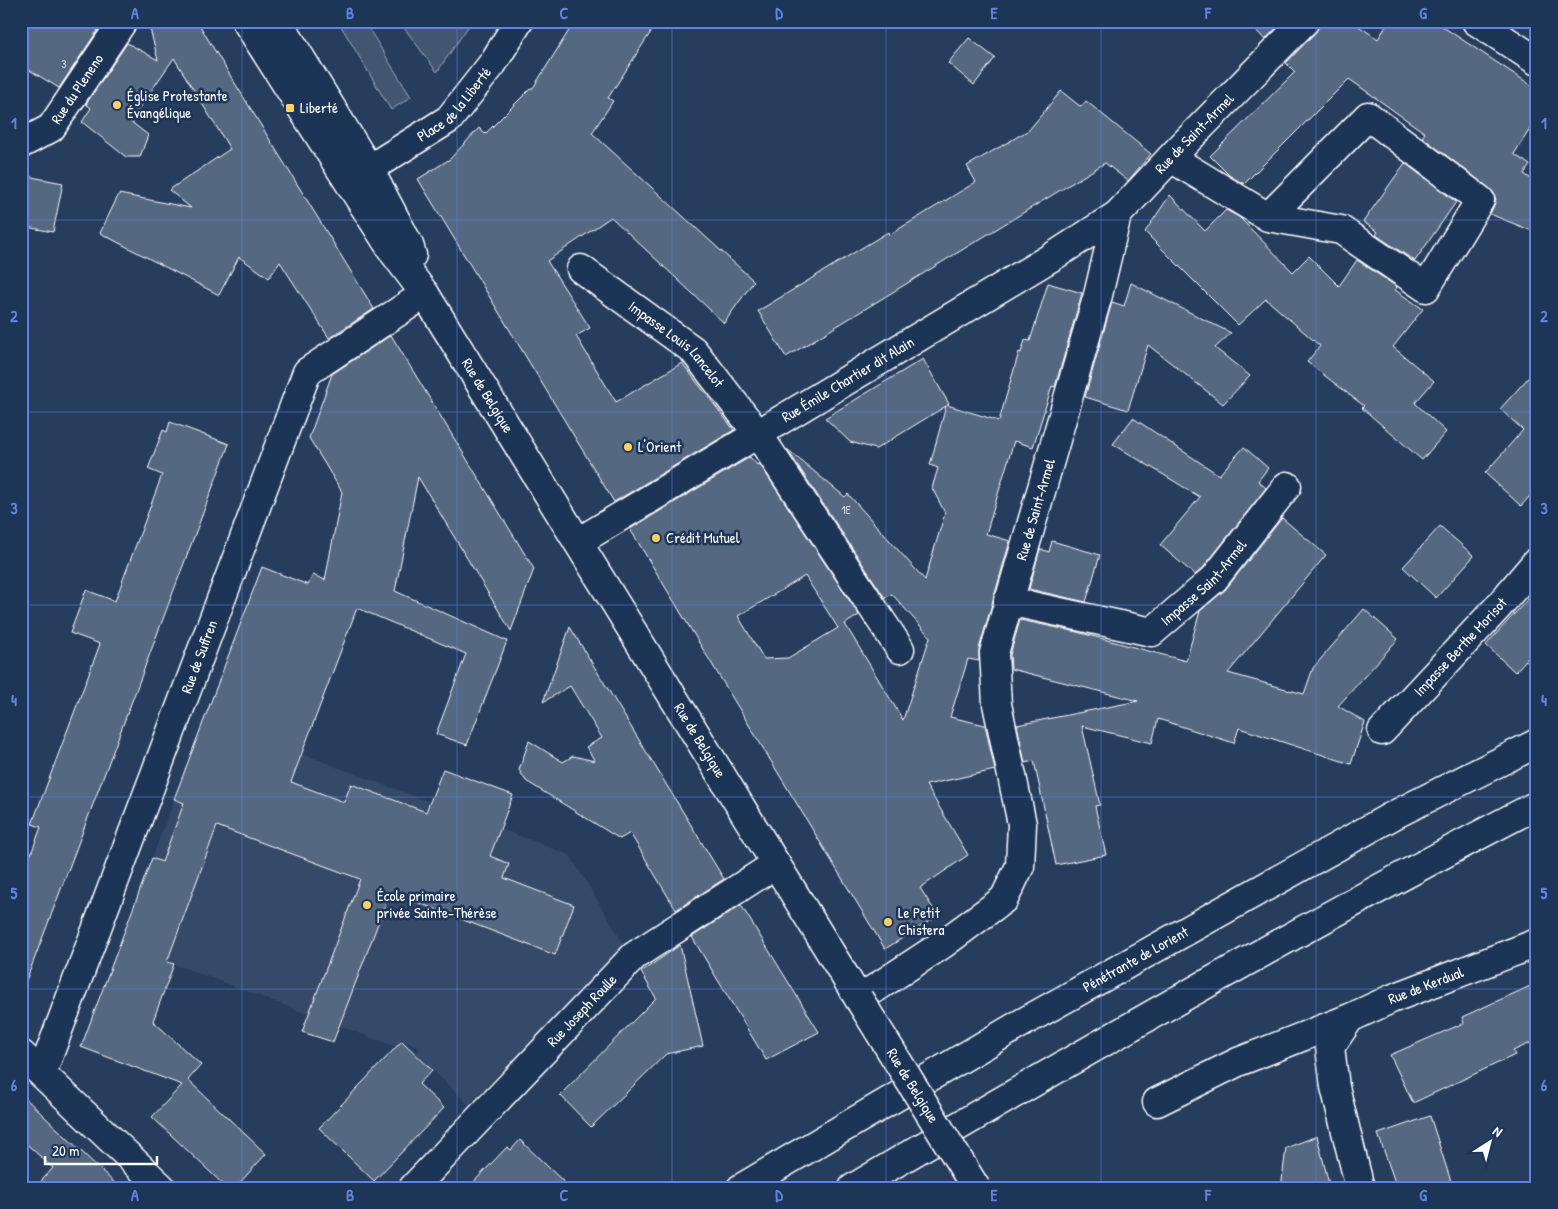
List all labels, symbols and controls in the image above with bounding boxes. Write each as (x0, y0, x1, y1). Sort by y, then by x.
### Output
text: A (131, 2, 139, 24)
text: B (346, 2, 354, 24)
text: C (560, 2, 569, 24)
text: D (775, 2, 783, 24)
text: E (990, 2, 998, 24)
text: F (1204, 2, 1212, 24)
text: G (1419, 2, 1427, 24)
street label: Rue du Pleneno (46, 50, 108, 128)
house number: 3 (61, 55, 67, 72)
street label: Place de la Liberté (413, 62, 496, 146)
place label: Église Protestante Évangélique (127, 85, 228, 123)
street label: Rue de Saint-Armel (1150, 88, 1238, 178)
place label: Liberté (300, 97, 338, 118)
marker: Église Protestante Évangélique (111, 99, 123, 111)
marker: Liberté (284, 102, 296, 114)
text: 1 (11, 112, 17, 134)
text: 1 (1541, 112, 1547, 134)
street label: Impasse Louis Lancelot (624, 296, 730, 392)
text: 2 (10, 305, 18, 327)
text: 2 (1540, 305, 1548, 327)
street label: Rue Émile Chartier dit Alain (777, 331, 918, 427)
street label: Rue de Belgique (457, 354, 519, 437)
place label: L'Orient (638, 436, 682, 457)
marker: L'Orient (622, 441, 634, 453)
street label: Rue de Saint-Armel (1010, 456, 1060, 563)
text: 3 (10, 497, 18, 519)
text: 3 (1540, 497, 1548, 519)
house number: 1E (841, 501, 852, 518)
place label: Crédit Mutuel (666, 527, 740, 548)
marker: Crédit Mutuel (650, 532, 662, 544)
street label: Impasse Saint-Armel (1156, 535, 1251, 630)
street label: Impasse Berthe Morisot (1409, 592, 1512, 701)
street label: Rue de Suffren (175, 617, 222, 696)
text: 4 (11, 689, 17, 711)
text: 4 (1541, 689, 1547, 711)
street label: Rue de Belgique (669, 699, 731, 782)
text: 5 (11, 882, 18, 904)
text: 5 (1541, 882, 1548, 904)
place label: École primaire privée Sainte-Thérèse (377, 885, 497, 923)
marker: École primaire privée Sainte-Thérèse (361, 899, 373, 911)
place label: Le Petit Chistera (898, 902, 945, 940)
marker: Le Petit Chistera (882, 916, 894, 928)
street label: Pénétrante de Lorient (1079, 921, 1193, 997)
street label: Rue de Kerdual (1385, 961, 1466, 1009)
street label: Rue Joseph Roulle (542, 969, 621, 1051)
street label: Rue de Belgique (882, 1044, 944, 1127)
text: 6 (11, 1074, 18, 1096)
text: 6 (1541, 1074, 1548, 1096)
north arrow (1466, 1116, 1516, 1166)
text: N (1489, 1121, 1507, 1141)
scale bar (45, 1134, 158, 1166)
text: 20 m (52, 1140, 79, 1161)
text: A (131, 1184, 139, 1206)
text: B (346, 1184, 354, 1206)
text: C (560, 1184, 569, 1206)
text: D (775, 1184, 783, 1206)
text: E (990, 1184, 998, 1206)
text: F (1204, 1184, 1212, 1206)
text: G (1419, 1184, 1427, 1206)

